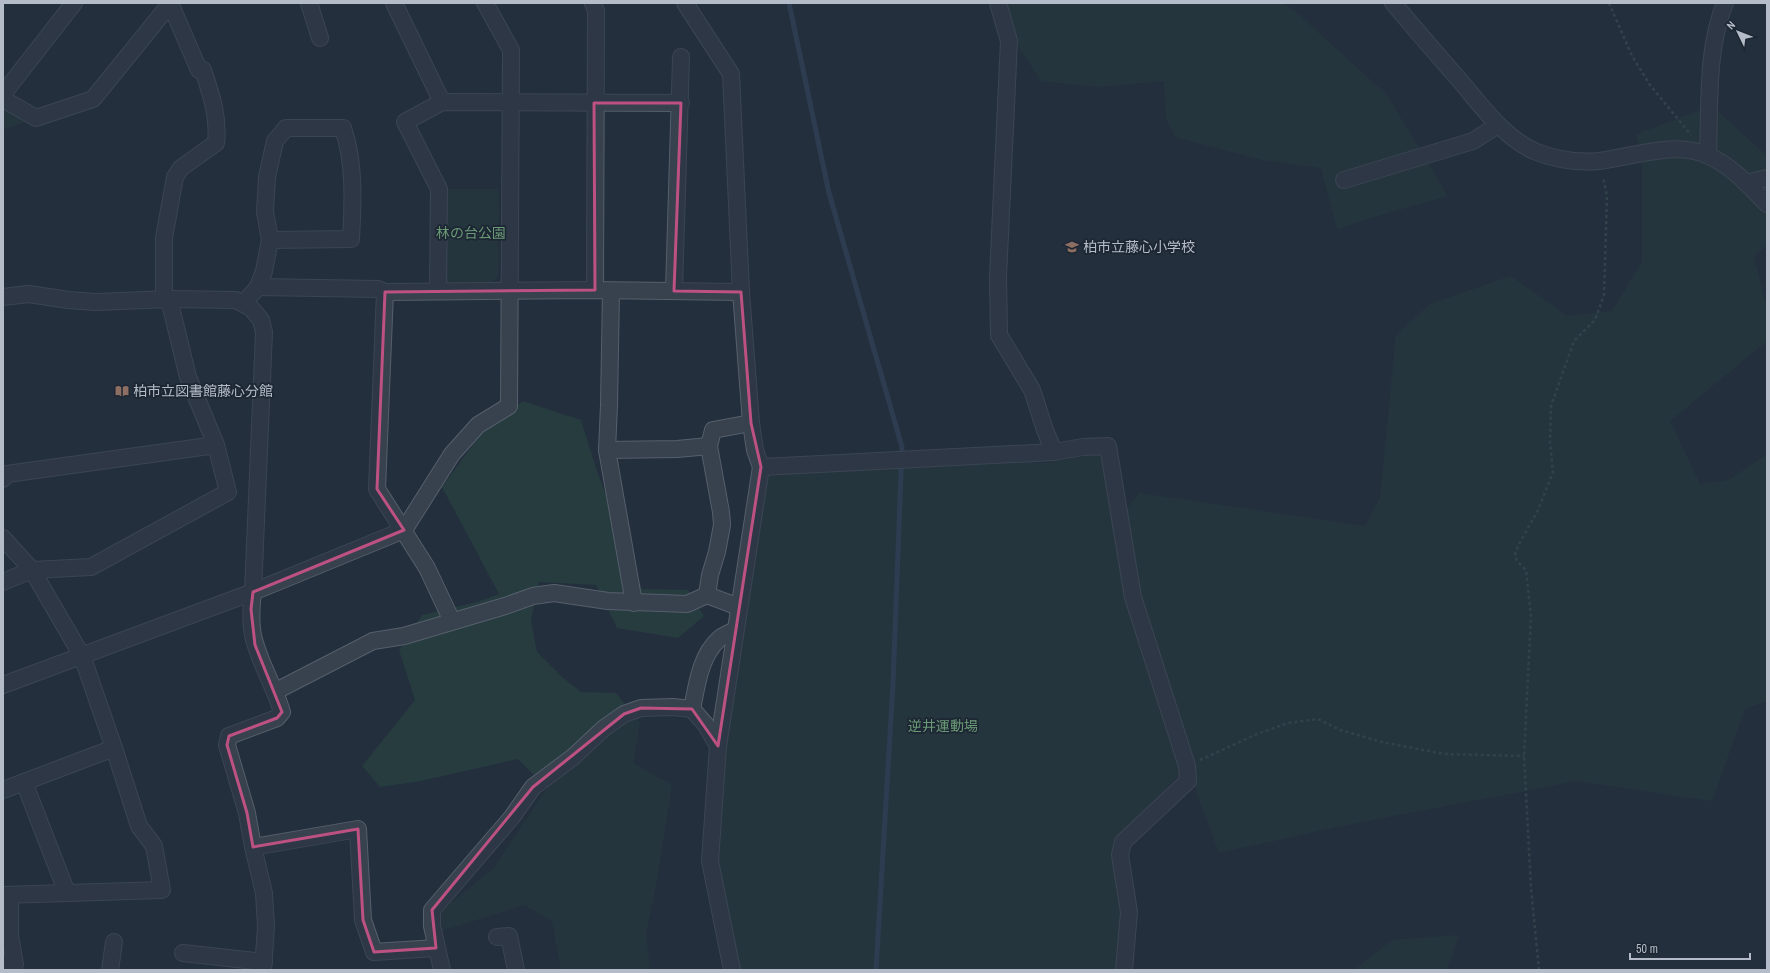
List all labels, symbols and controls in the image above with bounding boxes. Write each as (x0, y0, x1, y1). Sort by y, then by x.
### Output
north arrow (1718, 12, 1758, 52)
text: N (1723, 18, 1738, 32)
park label: 林の台公園 (436, 224, 506, 242)
place label: 柏市立藤心小学校 (1083, 238, 1195, 256)
school or university icon: 柏市立藤心小学校 (1064, 239, 1080, 255)
place label: 柏市立図書館藤心分館 (133, 382, 273, 400)
library icon: 柏市立図書館藤心分館 (114, 383, 130, 399)
park label: 逆井運動場 (908, 717, 978, 735)
scale bar (1630, 935, 1750, 961)
text: 50 m (1636, 941, 1658, 957)

